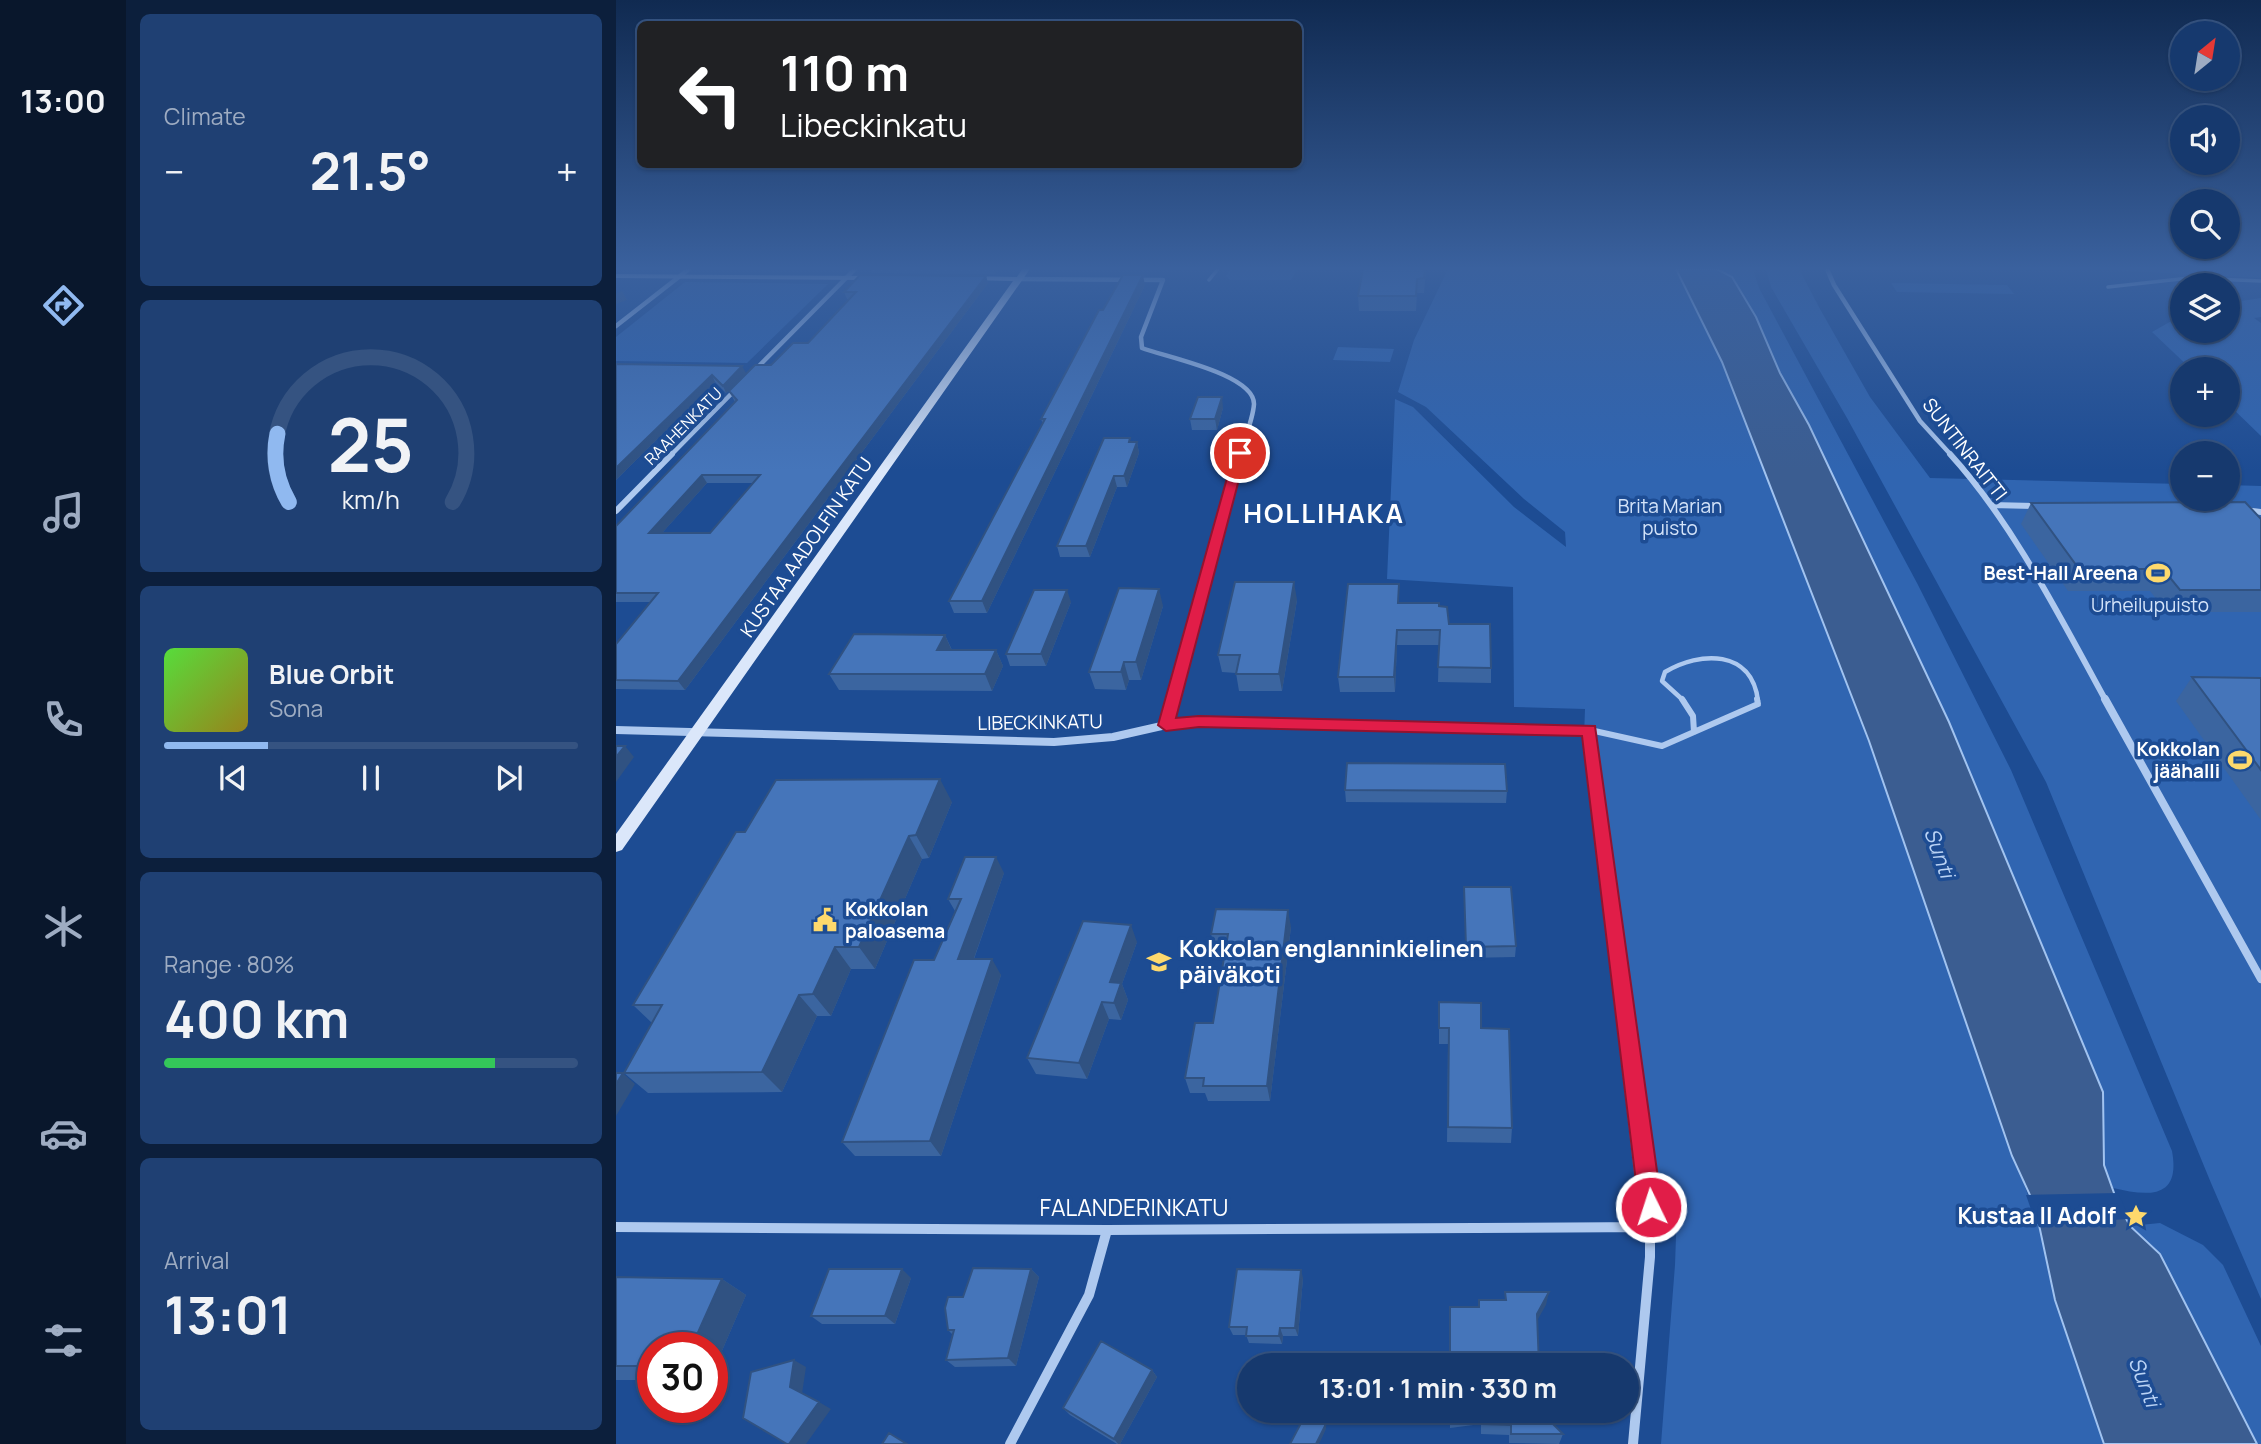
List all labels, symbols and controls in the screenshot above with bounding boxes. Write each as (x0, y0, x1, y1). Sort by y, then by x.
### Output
north arrow (2170, 21, 2240, 91)
map controls (2170, 21, 2240, 511)
text: 110 m (780, 39, 909, 106)
icon: left (665, 49, 756, 140)
text: 13:00 (20, 79, 106, 123)
text: Climate (164, 100, 246, 132)
text: Libeckinkatu (780, 103, 967, 147)
button: sound (2170, 105, 2240, 175)
text: 21.5° (310, 135, 431, 206)
text: − (164, 145, 185, 197)
text: + (556, 145, 578, 197)
button: search (2170, 189, 2240, 259)
button: layers (2170, 273, 2240, 343)
icon: directions (39, 281, 88, 330)
button: + (2170, 357, 2240, 427)
street label: RAAHENKATU (639, 382, 727, 470)
street label: SUNTINRAITTI (1917, 392, 2013, 506)
text: 25 (328, 394, 414, 494)
pin (1210, 423, 1270, 483)
icon: arrive (1221, 434, 1259, 472)
button: − (2170, 441, 2240, 511)
street label: KUSTAA AADOLFIN KATU (734, 452, 878, 642)
text: km/h (342, 482, 400, 517)
icon: music (39, 488, 88, 537)
park label: Brita Marian puisto (1618, 493, 1722, 541)
district label: HOLLIHAKA (1243, 495, 1405, 531)
sports icon: Best‑Hall Areena (2144, 559, 2172, 587)
place label: Best‑Hall Areena (1983, 560, 2138, 586)
park label: Urheilupuisto (2091, 592, 2209, 618)
text: Blue Orbit (269, 656, 394, 692)
text: Sona (269, 692, 323, 724)
icon: phone (39, 695, 88, 744)
street label: LIBECKINKATU (977, 708, 1103, 736)
place label: Kokkolan jäähalli (2137, 736, 2220, 784)
sports icon: Kokkolan jäähalli (2226, 746, 2254, 774)
icon: previous (214, 759, 252, 797)
icon: pause (352, 759, 390, 797)
icon: next (490, 759, 528, 797)
water label: Sunti (1918, 824, 1963, 884)
place label: Kokkolan paloasema (845, 896, 945, 944)
icon: climate (39, 902, 88, 951)
public building icon: Kokkolan paloasema (811, 906, 839, 934)
place label: Kokkolan englanninkielinen päiväkoti (1179, 932, 1484, 990)
text: Range · 80% (164, 948, 295, 980)
school or university icon: Kokkolan englanninkielinen päiväkoti (1145, 948, 1173, 976)
text: 400 km (164, 983, 349, 1054)
icon: car (39, 1109, 88, 1158)
position arrow (1614, 1170, 1688, 1244)
street label: FALANDERINKATU (1040, 1191, 1228, 1223)
place label: Kustaa II Adolf (1958, 1199, 2116, 1231)
place icon: Kustaa II Adolf (2122, 1202, 2150, 1230)
text: Arrival (164, 1244, 230, 1276)
text: 13:01 (164, 1279, 292, 1350)
icon: filters (39, 1316, 88, 1365)
speed limit sign: 30 (637, 1332, 728, 1423)
water label: Sunti (2123, 1353, 2168, 1413)
text: 13:01 · 1 min · 330 m (1319, 1370, 1557, 1406)

